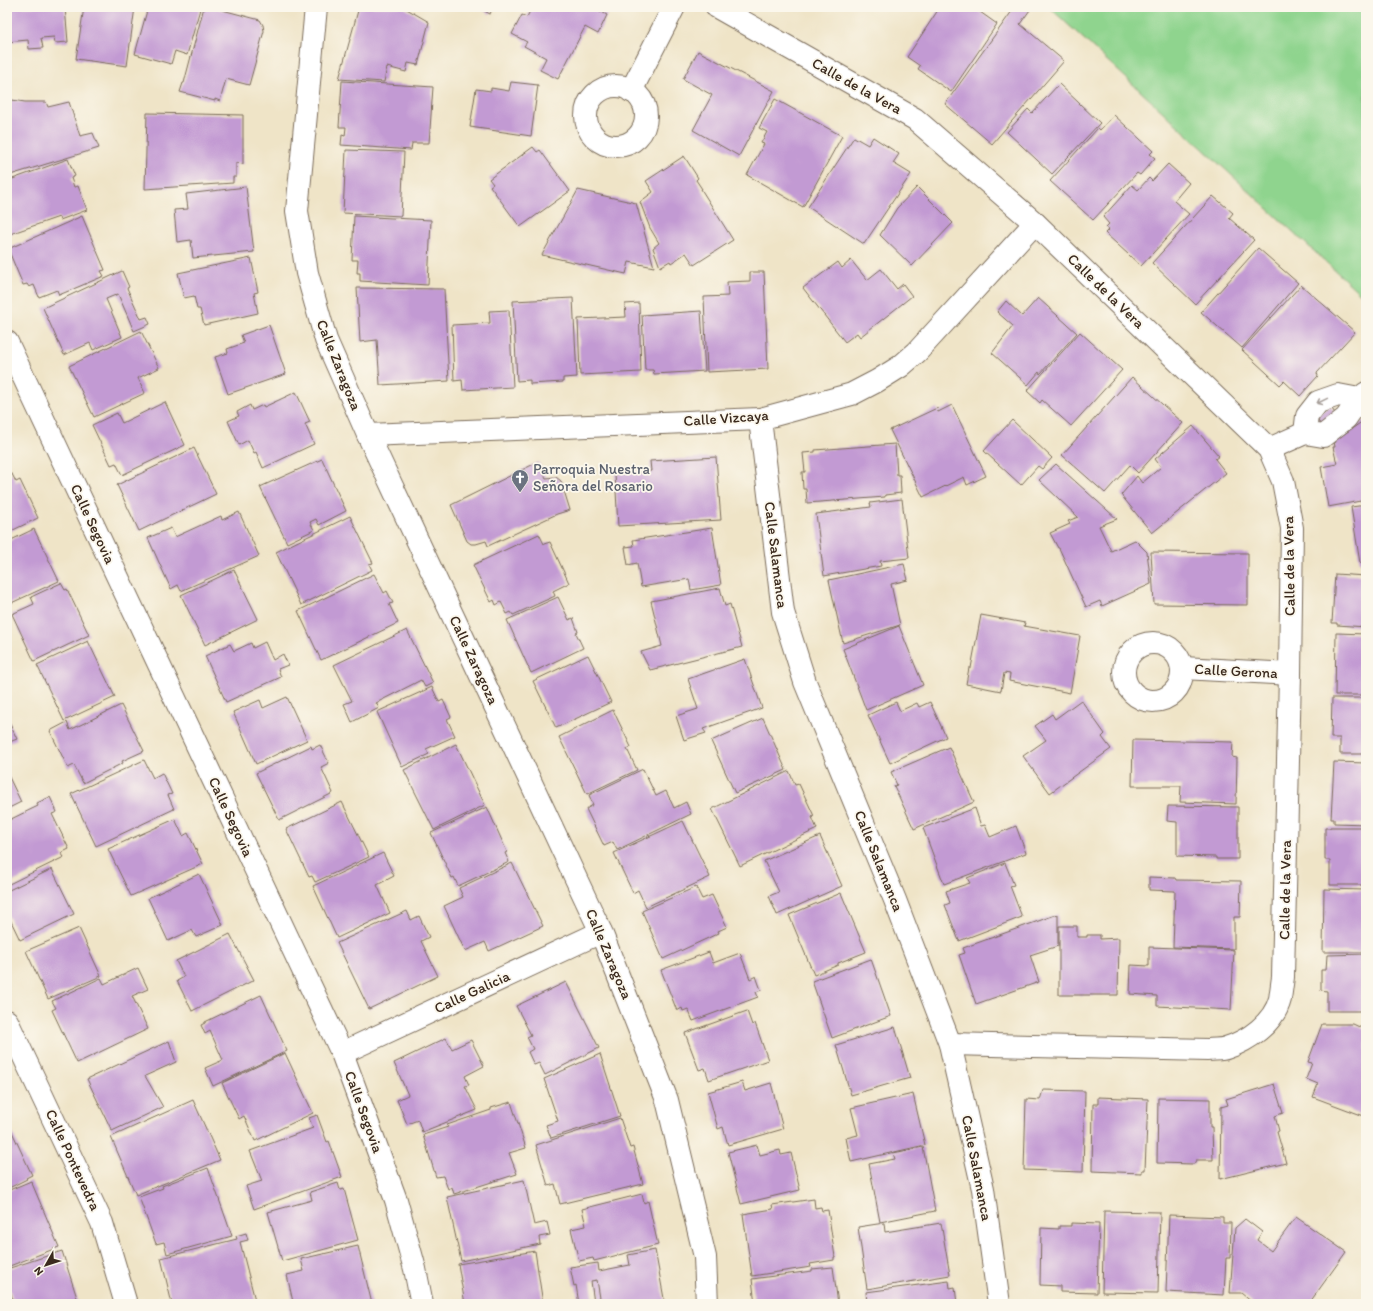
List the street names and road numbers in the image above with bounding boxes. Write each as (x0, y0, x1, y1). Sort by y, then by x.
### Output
street label: Calle de la Vera (809, 54, 905, 118)
street label: Calle de la Vera (1064, 250, 1148, 332)
street label: Calle Zaragoza (313, 317, 365, 413)
street label: Calle Vizcaya (683, 406, 770, 430)
street label: Calle Segovia (67, 481, 119, 567)
street label: Calle Salamanca (761, 501, 792, 610)
street label: Calle de la Vera (1279, 516, 1299, 616)
street label: Calle Zaragoza (445, 612, 503, 708)
street label: Calle Gerona (1194, 660, 1279, 682)
street label: Calle Segovia (205, 774, 257, 860)
street label: Calle Salamanca (851, 808, 908, 914)
street label: Calle de la Vera (1275, 840, 1295, 940)
street label: Calle Zaragoza (582, 906, 636, 1002)
street label: Calle Galicia (431, 967, 513, 1017)
street label: Calle Segovia (341, 1068, 387, 1156)
street label: Calle Pontevedra (42, 1106, 104, 1214)
street label: Calle Salamanca (958, 1113, 996, 1223)

